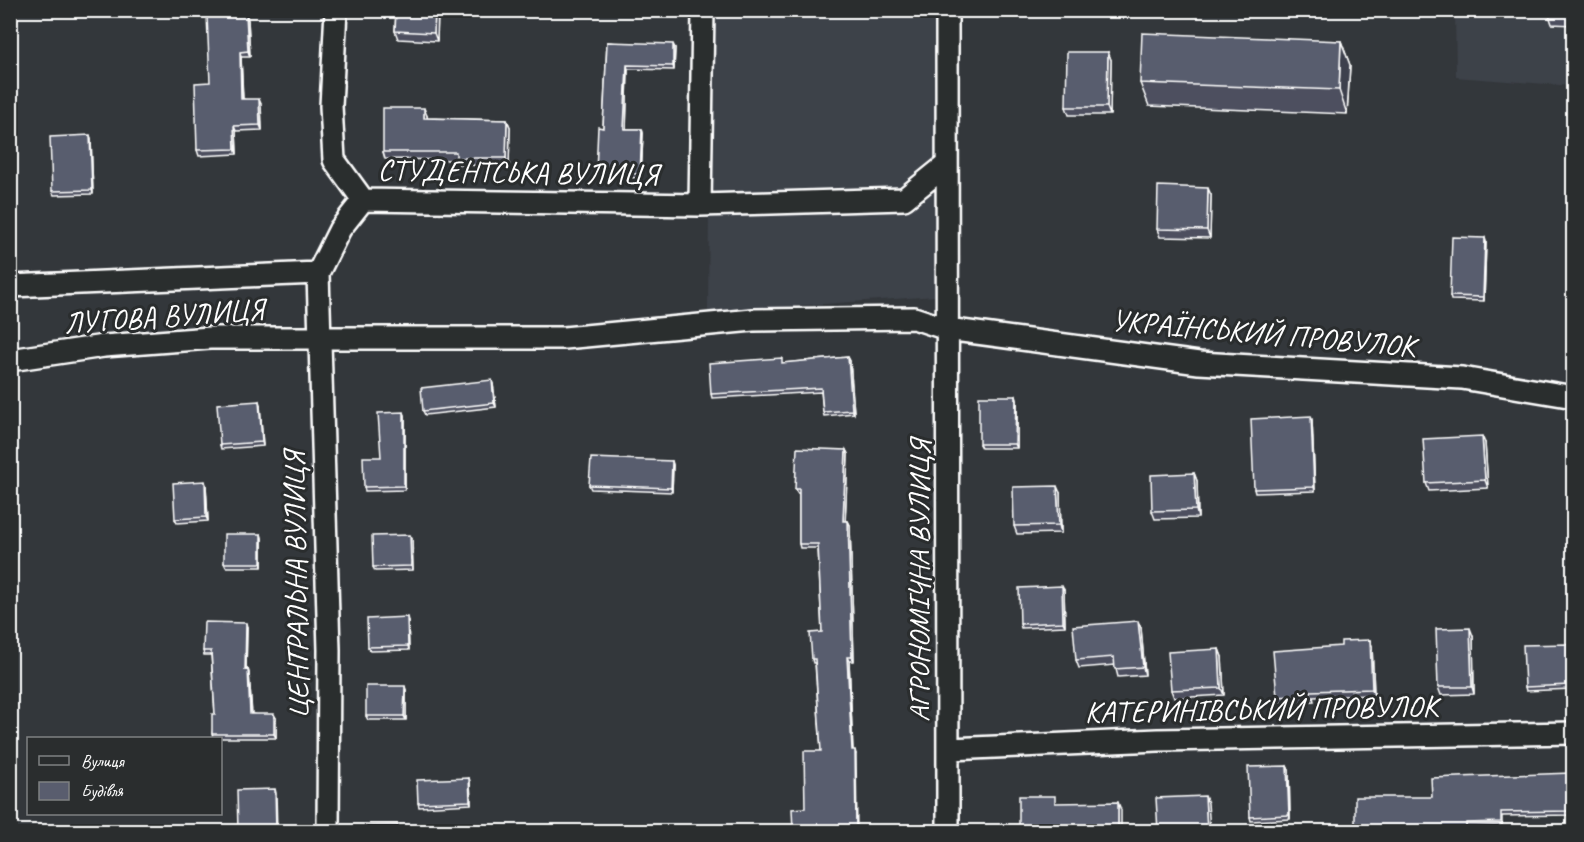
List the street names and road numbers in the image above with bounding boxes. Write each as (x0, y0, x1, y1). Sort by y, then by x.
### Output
street label: СТУДЕНТСЬКА ВУЛИЦЯ (377, 151, 663, 194)
street label: ЛУГОВА ВУЛИЦЯ (63, 290, 269, 342)
street label: УКРАЇНСЬКИЙ ПРОВУЛОК (1110, 301, 1421, 366)
street label: АГРОНОМІЧНА ВУЛИЦЯ (900, 435, 938, 722)
street label: ЦЕНТРАЛЬНА ВУЛИЦЯ (275, 447, 317, 719)
street label: КАТЕРИНІВСЬКИЙ ПРОВУЛОК (1085, 687, 1443, 731)

